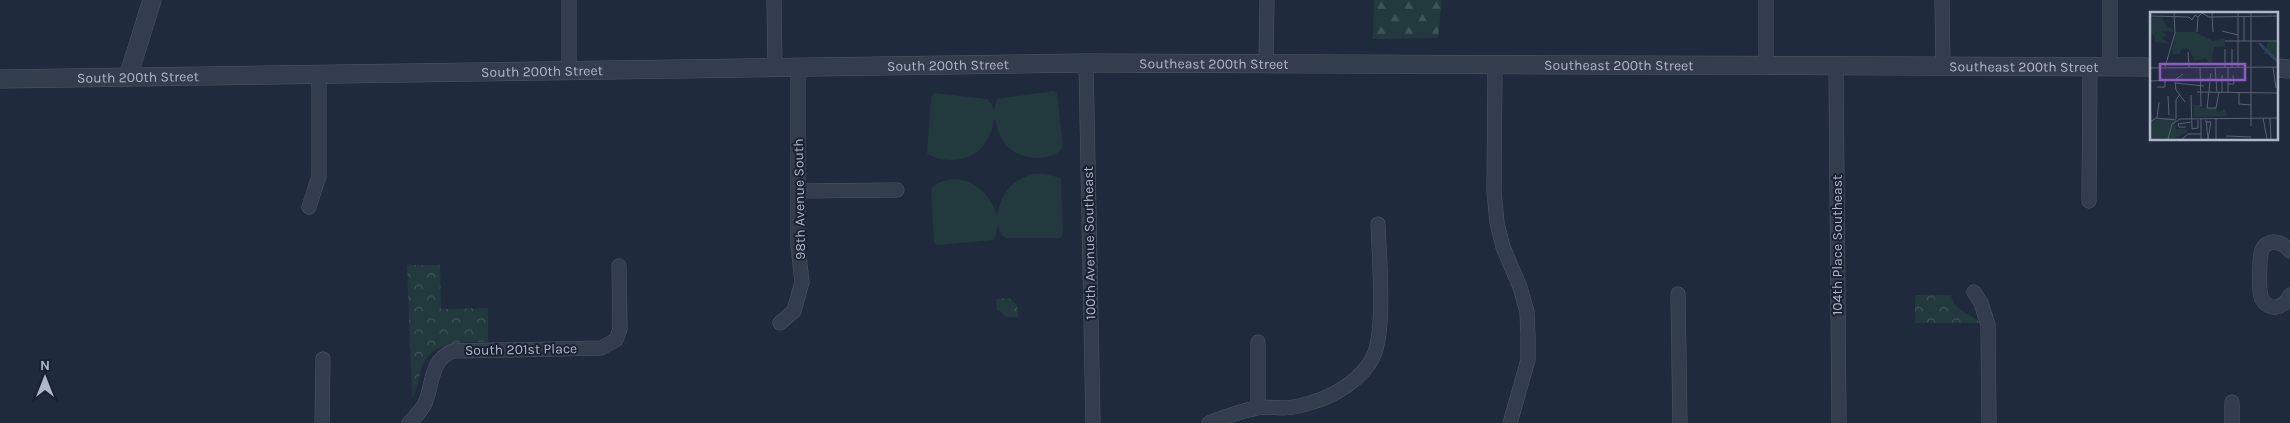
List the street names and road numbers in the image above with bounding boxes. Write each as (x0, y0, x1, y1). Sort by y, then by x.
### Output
street label: Southeast 200th Street (1139, 55, 1289, 73)
street label: South 200th Street (887, 56, 1009, 75)
street label: Southeast 200th Street (1544, 57, 1694, 74)
street label: Southeast 200th Street (1949, 58, 2099, 76)
street label: South 200th Street (481, 62, 603, 81)
street label: South 200th Street (77, 68, 199, 87)
street label: 98th Avenue South (790, 138, 809, 260)
street label: 100th Avenue Southeast (1080, 166, 1099, 320)
street label: 104th Place Southeast (1829, 175, 1846, 315)
street label: South 201st Place (465, 340, 577, 359)

